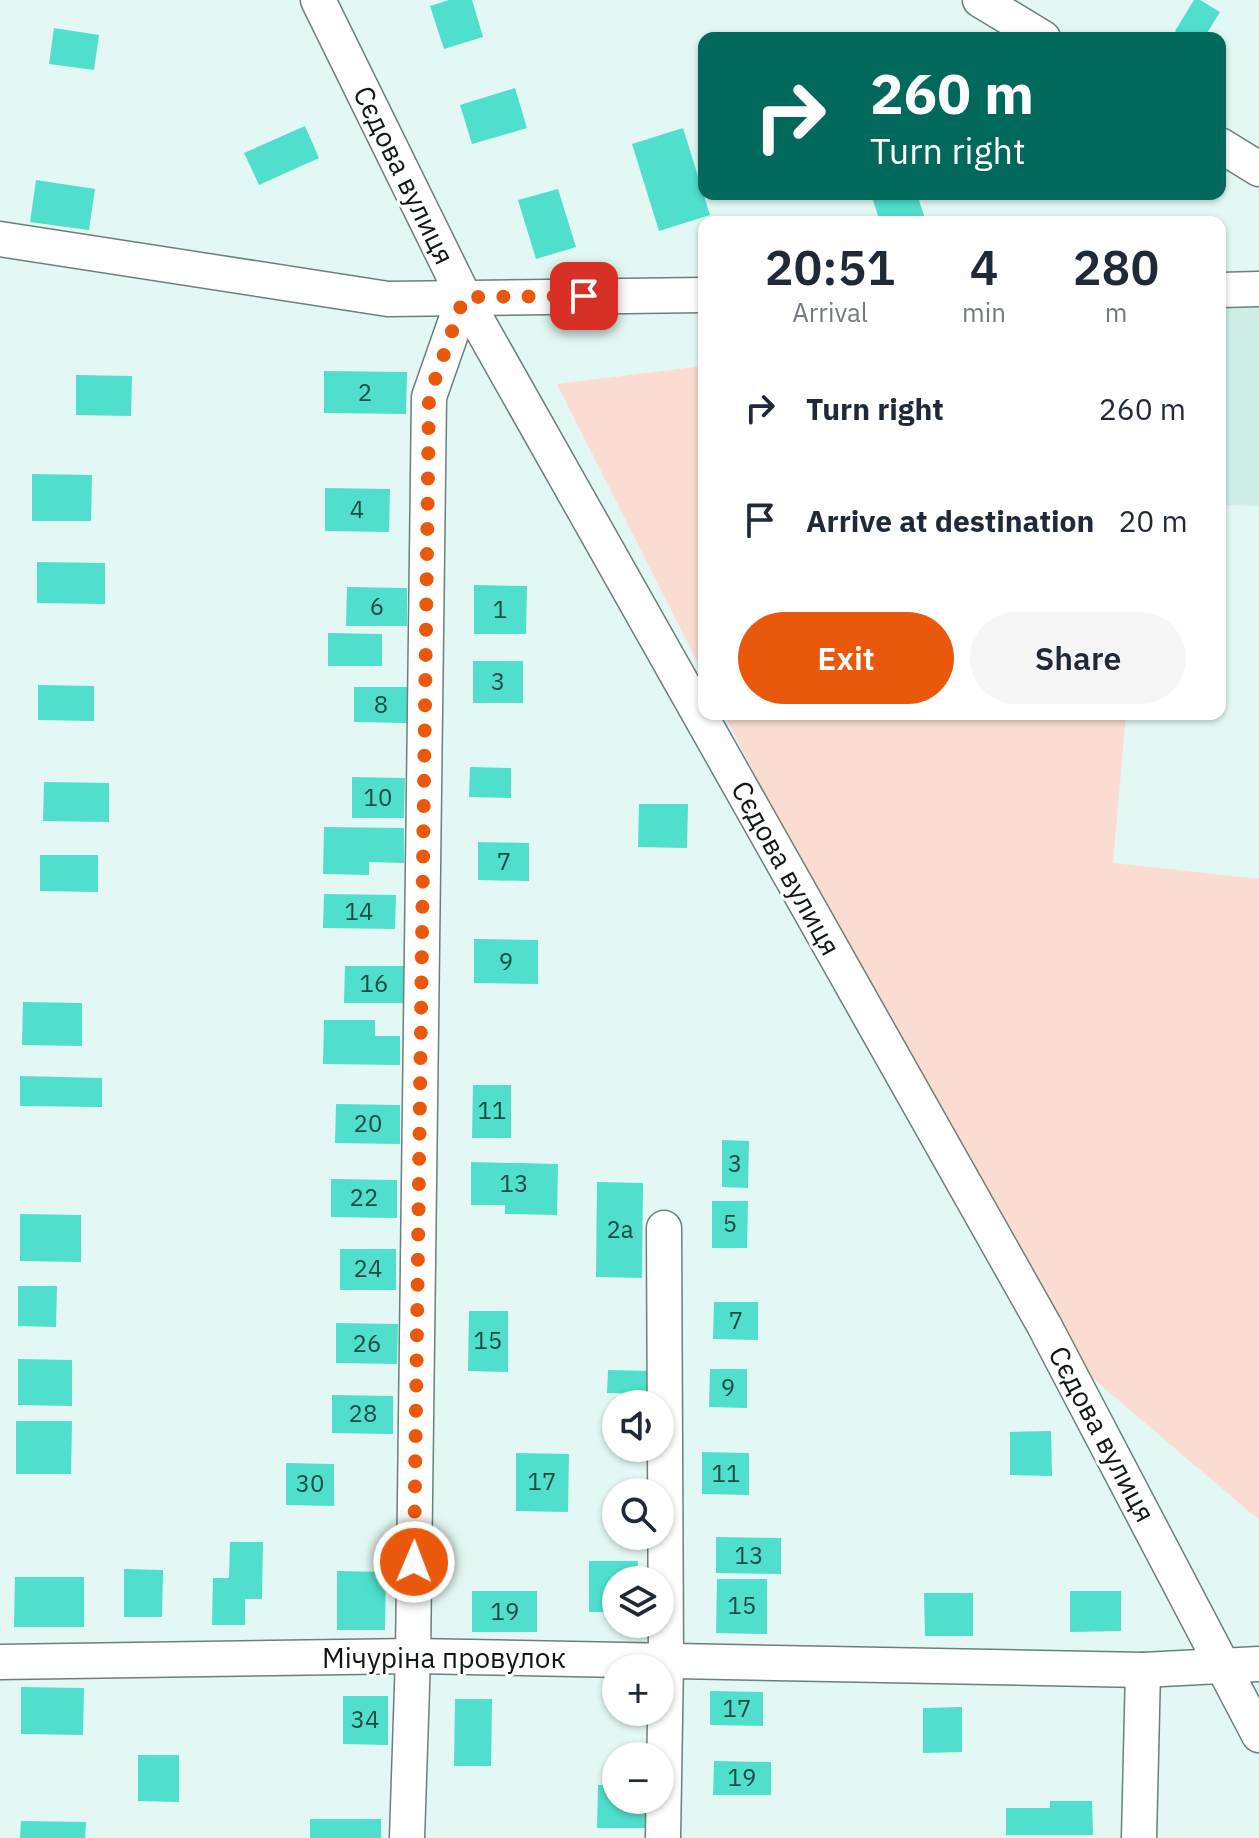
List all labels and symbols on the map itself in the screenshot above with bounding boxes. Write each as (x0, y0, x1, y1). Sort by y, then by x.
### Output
street label: Сєдова вулиця (345, 79, 464, 270)
pin (550, 262, 618, 330)
house number: 2 (358, 376, 372, 408)
house number: 4 (350, 493, 364, 525)
house number: 6 (370, 590, 384, 622)
house number: 1 (493, 593, 507, 625)
house number: 3 (491, 665, 505, 697)
house number: 8 (374, 688, 388, 720)
street label: Сєдова вулиця (723, 774, 850, 962)
house number: 10 (364, 781, 392, 813)
house number: 7 (497, 845, 511, 877)
house number: 14 (345, 895, 373, 927)
house number: 9 (499, 945, 513, 977)
house number: 16 (360, 967, 388, 999)
house number: 11 (478, 1094, 506, 1126)
house number: 20 (354, 1107, 382, 1139)
house number: 3 (728, 1147, 742, 1179)
house number: 13 (500, 1167, 528, 1199)
house number: 22 (350, 1181, 378, 1213)
house number: 5 (723, 1207, 737, 1239)
house number: 2а (606, 1213, 634, 1245)
house number: 24 (354, 1252, 382, 1284)
house number: 7 (729, 1304, 743, 1336)
house number: 15 (474, 1324, 502, 1356)
house number: 26 (353, 1327, 381, 1359)
street label: Сєдова вулиця (1041, 1339, 1164, 1528)
house number: 9 (721, 1371, 735, 1403)
house number: 28 (349, 1397, 377, 1429)
house number: 11 (712, 1457, 740, 1489)
house number: 17 (528, 1465, 556, 1497)
house number: 30 (296, 1467, 324, 1499)
position arrow (372, 1520, 456, 1604)
house number: 13 (735, 1539, 763, 1571)
house number: 15 (728, 1589, 756, 1621)
house number: 19 (491, 1595, 519, 1627)
street label: Мічуріна провулок (322, 1639, 566, 1676)
house number: 17 (723, 1692, 751, 1724)
house number: 34 (351, 1703, 379, 1735)
house number: 19 (728, 1761, 756, 1793)

